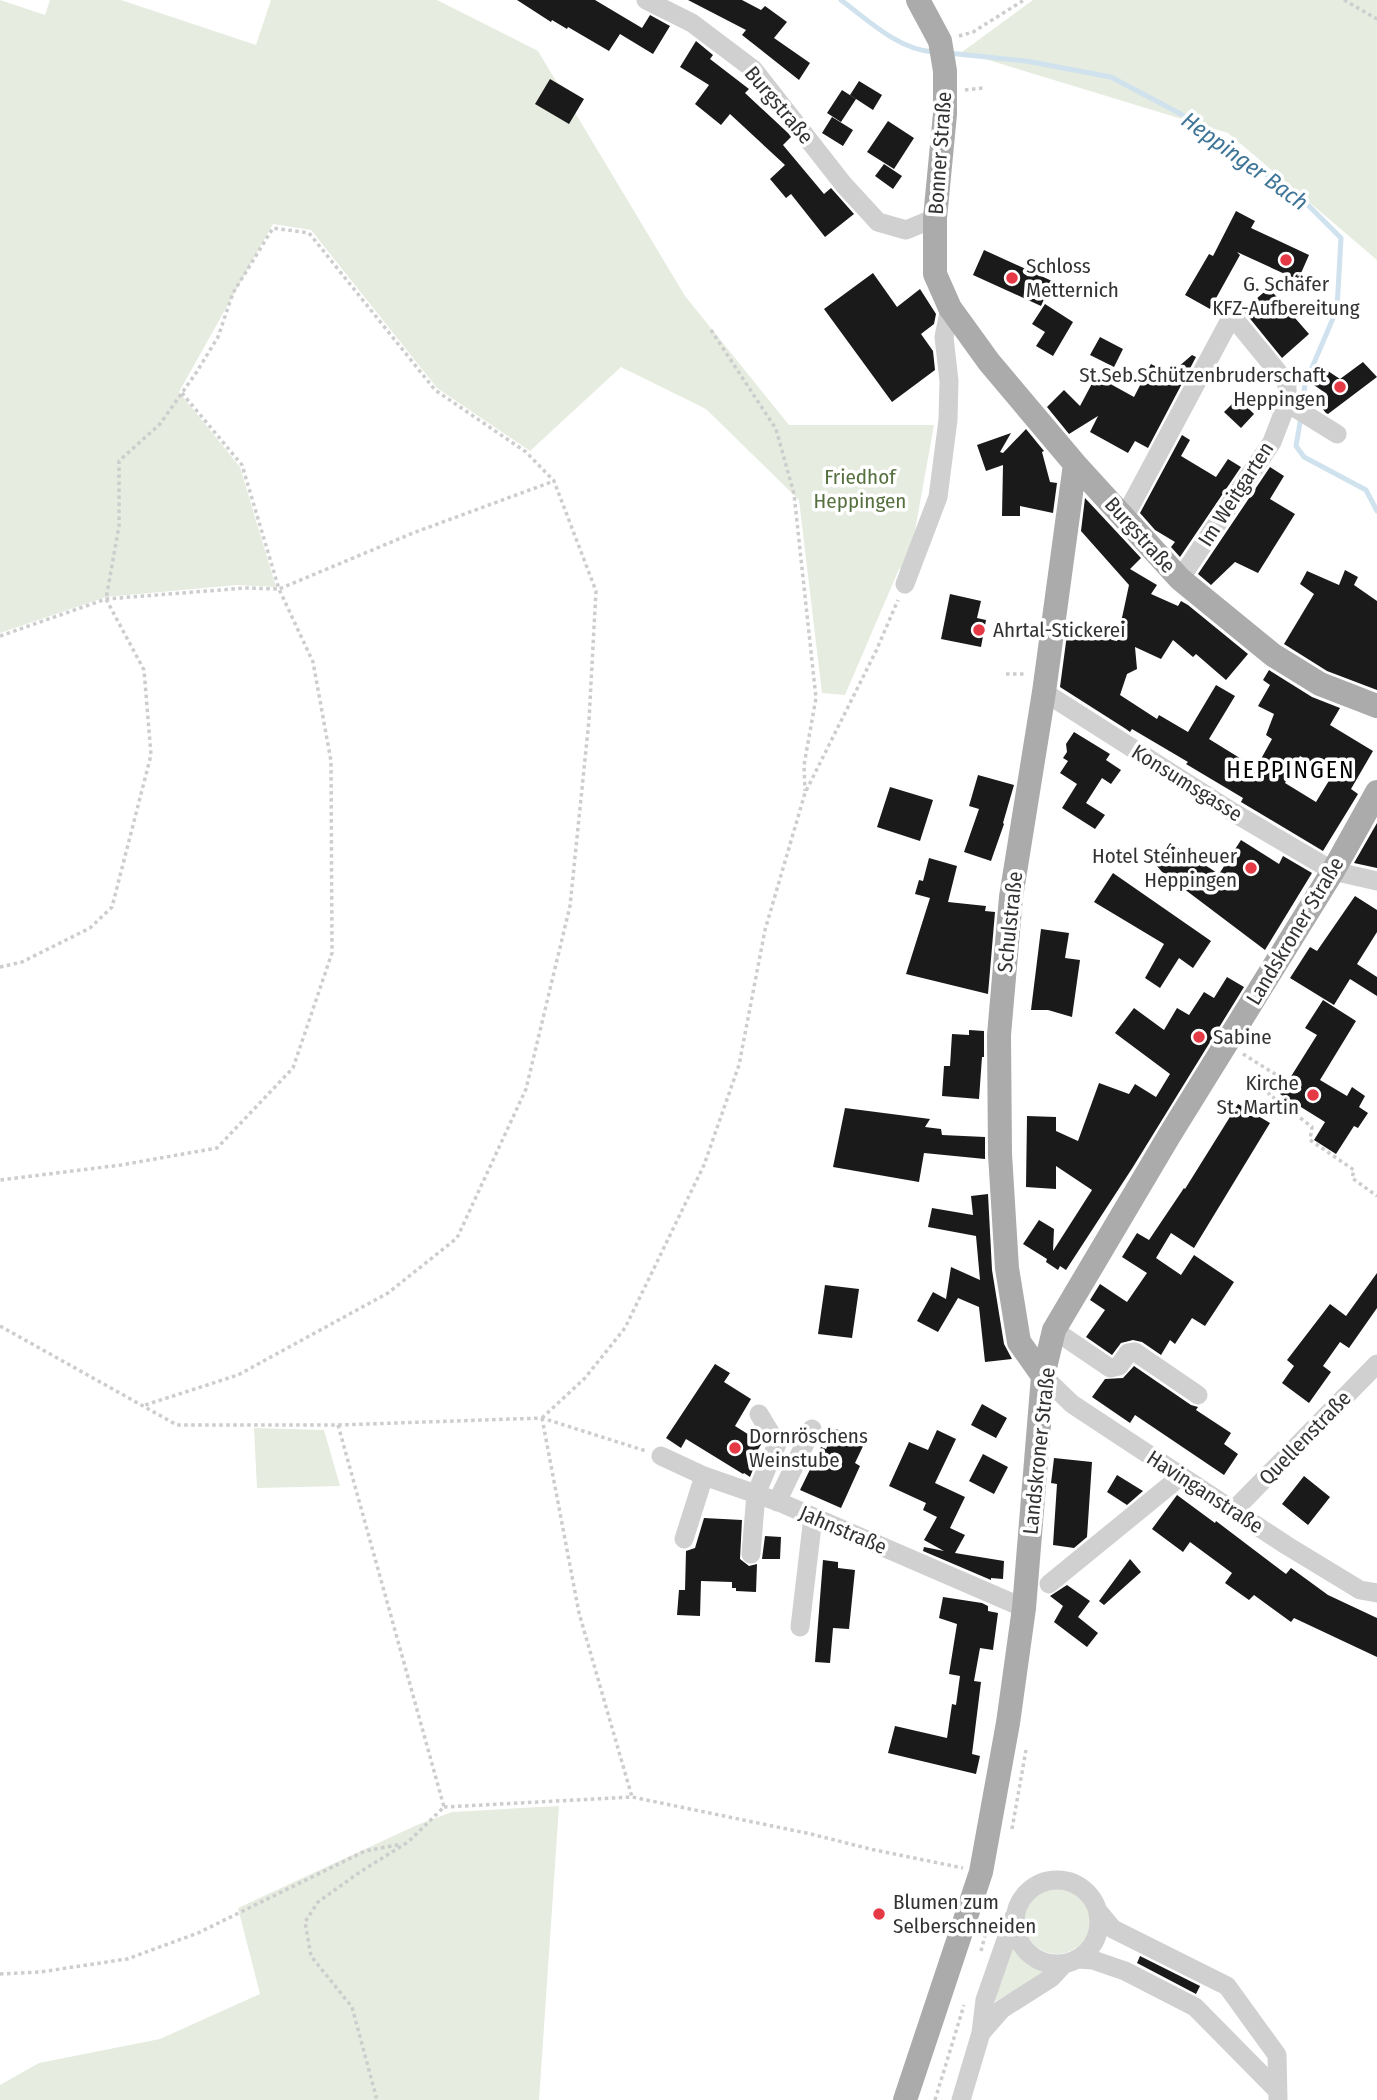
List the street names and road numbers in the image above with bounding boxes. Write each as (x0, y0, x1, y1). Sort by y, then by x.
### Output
street label: Burgstraße (739, 61, 819, 149)
street label: Bonner Straße (923, 91, 957, 215)
street label: Im Weitgarten (1193, 437, 1279, 551)
street label: Burgstraße (1099, 492, 1181, 578)
street label: Konsumsgasse (1127, 739, 1247, 827)
street label: Landskroner Straße (1241, 852, 1349, 1010)
street label: Schulstraße (992, 870, 1028, 974)
street label: Landskroner Straße (1017, 1366, 1061, 1536)
street label: Quellenstraße (1253, 1385, 1357, 1491)
street label: Havinganstraße (1142, 1445, 1268, 1539)
street label: Jahnstraße (795, 1500, 891, 1560)

